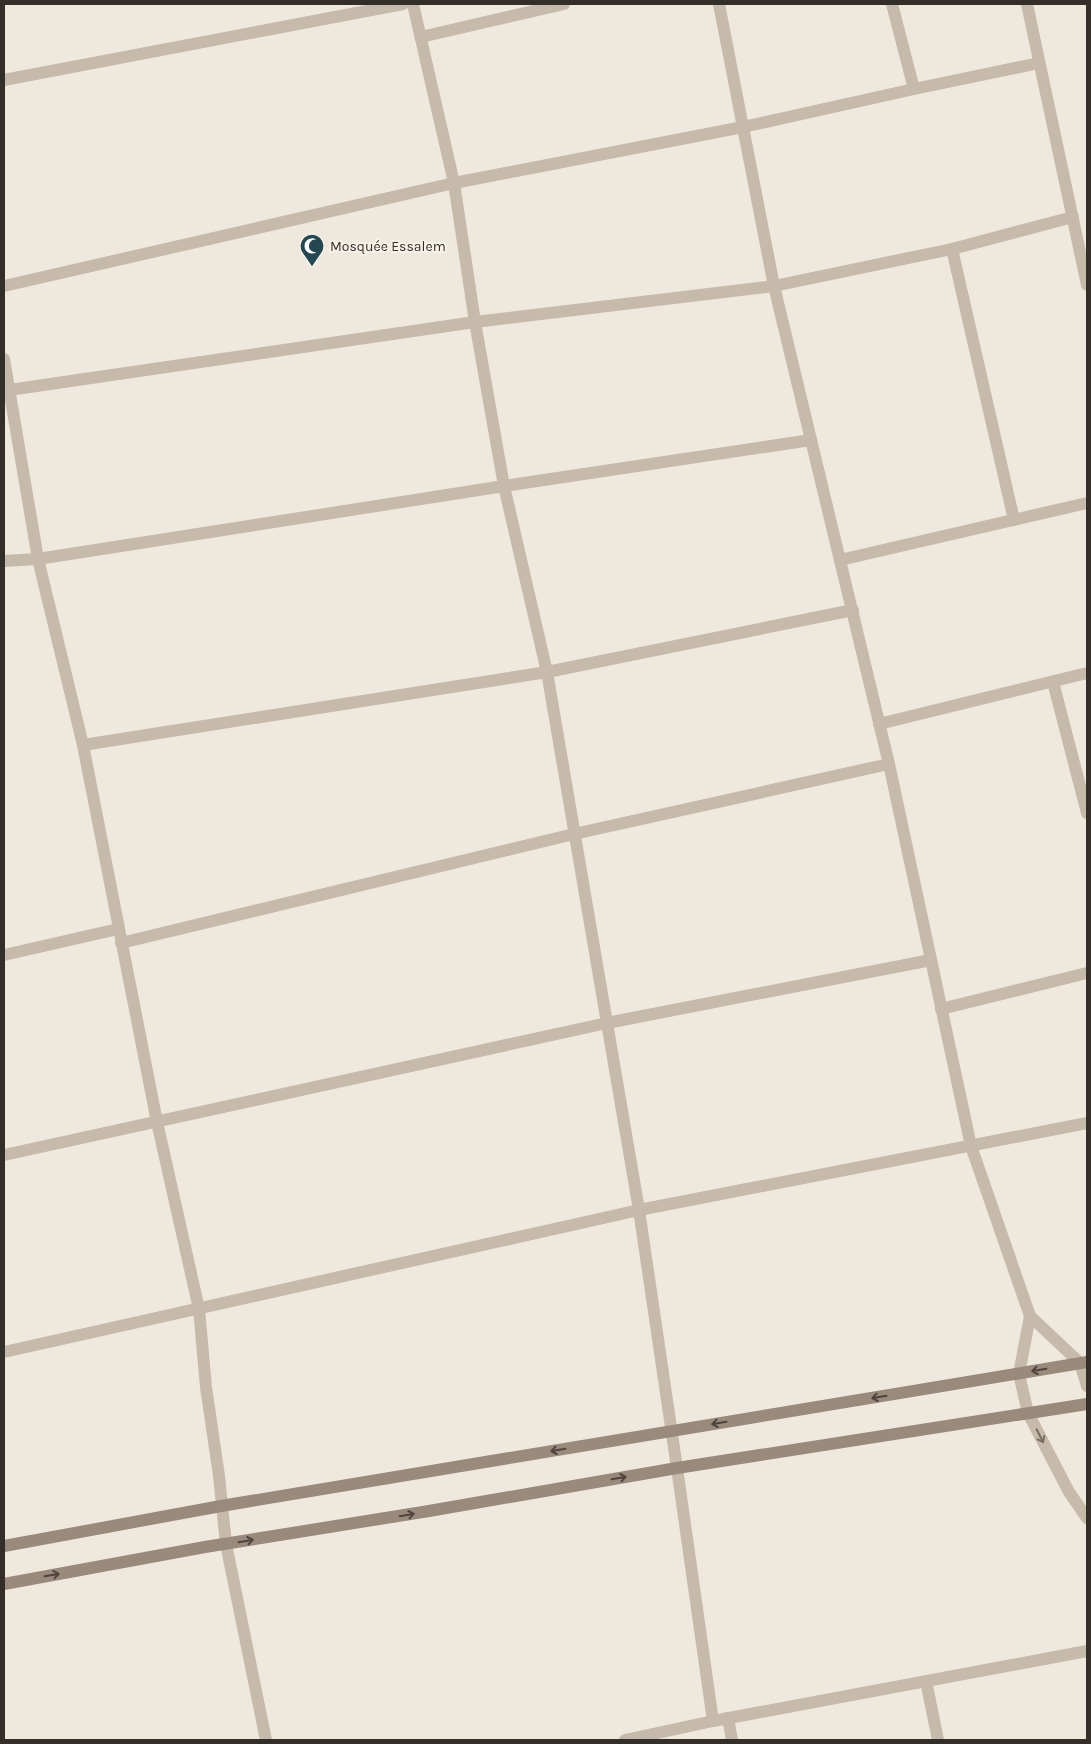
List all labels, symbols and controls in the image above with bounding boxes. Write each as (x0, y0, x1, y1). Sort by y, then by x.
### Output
mosque icon: Mosquée Essalem (299, 233, 325, 267)
place label: Mosquée Essalem (330, 238, 446, 255)
one-way arrow (1032, 1366, 1048, 1376)
one-way arrow (871, 1392, 887, 1402)
one-way arrow (711, 1419, 727, 1429)
one-way arrow (1036, 1428, 1045, 1443)
one-way arrow (551, 1445, 567, 1455)
one-way arrow (610, 1473, 626, 1483)
one-way arrow (398, 1510, 414, 1520)
one-way arrow (238, 1536, 254, 1546)
one-way arrow (43, 1569, 59, 1579)

